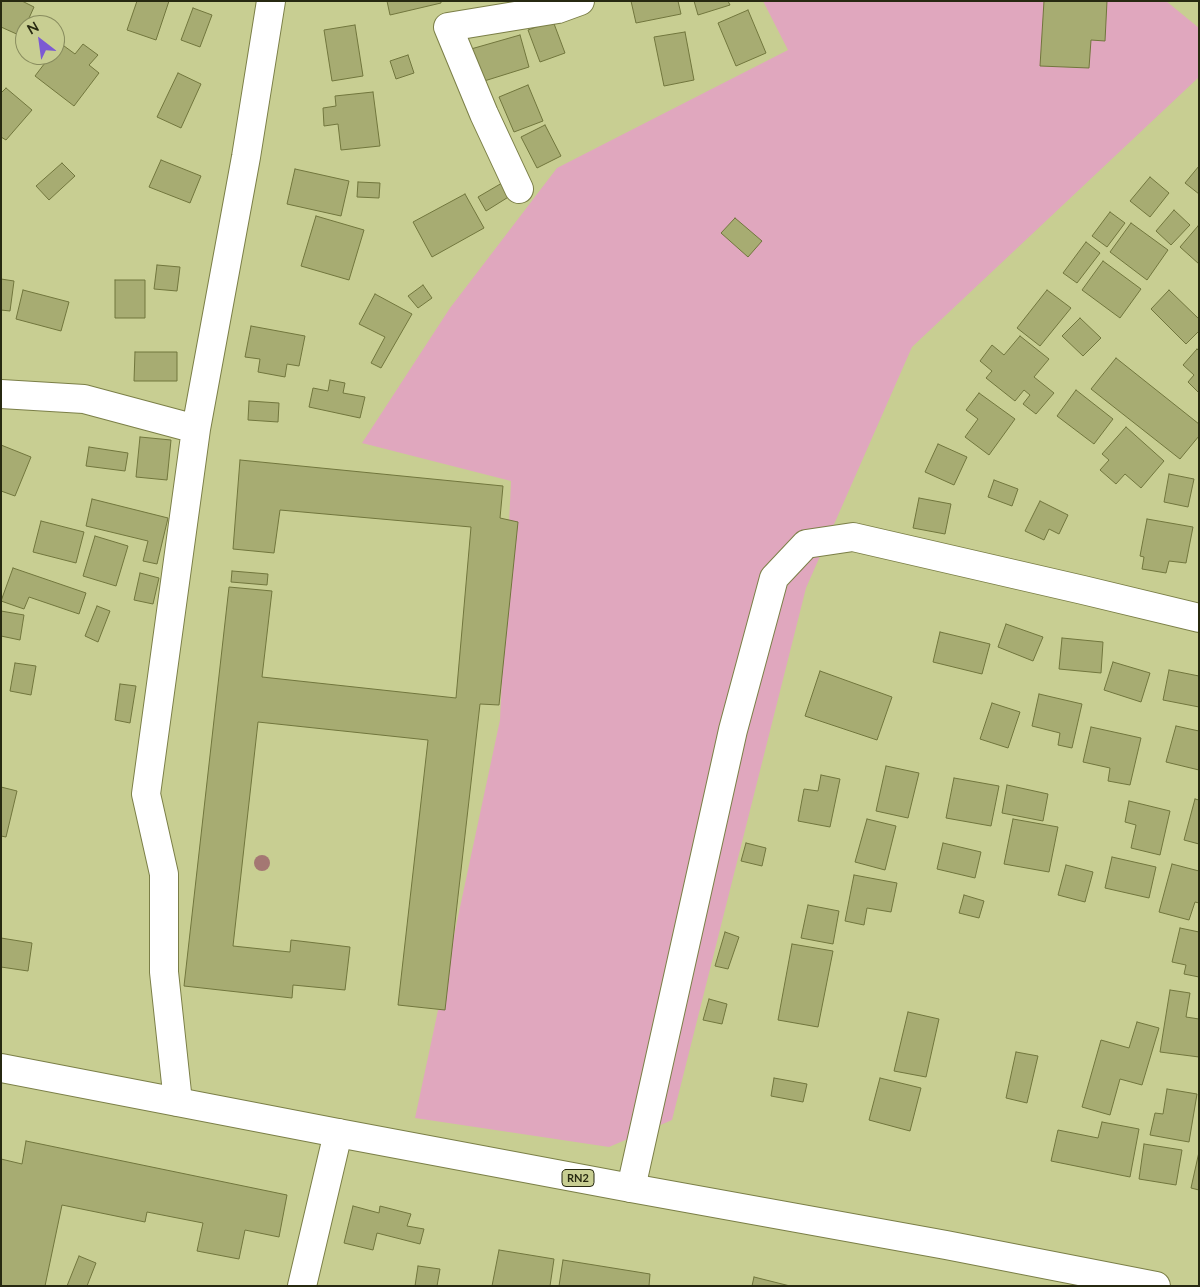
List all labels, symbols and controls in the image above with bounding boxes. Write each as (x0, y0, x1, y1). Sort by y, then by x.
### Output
north arrow (15, 15, 65, 65)
text: N (24, 17, 42, 38)
road number: RN2 (562, 1170, 594, 1186)

